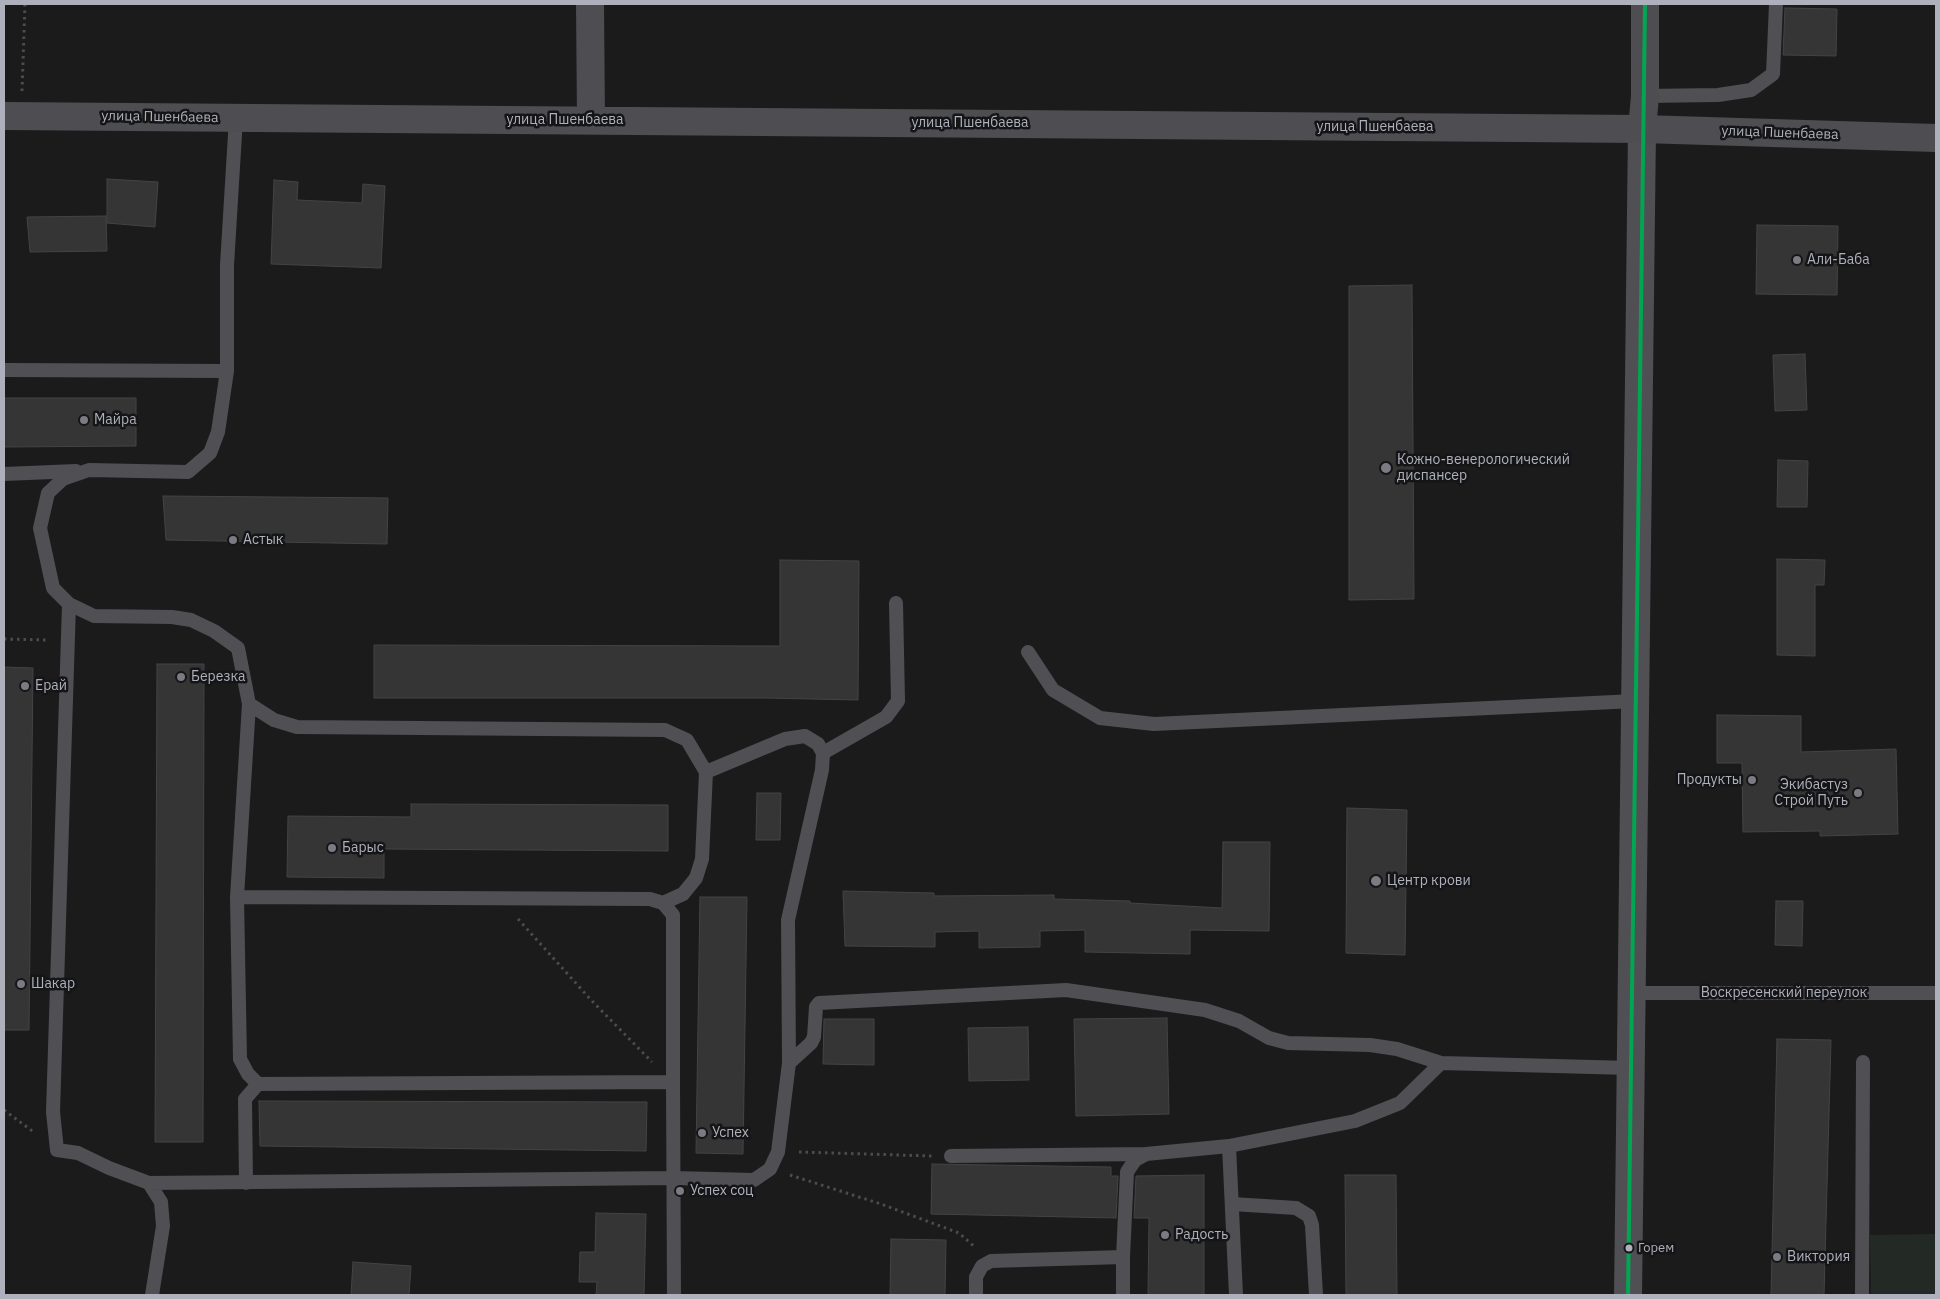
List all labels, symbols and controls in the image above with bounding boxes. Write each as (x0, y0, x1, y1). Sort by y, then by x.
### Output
street label: улица Пшенбаева (101, 108, 219, 126)
street label: улица Пшенбаева (506, 112, 624, 128)
street label: улица Пшенбаева (911, 115, 1029, 131)
street label: улица Пшенбаева (1316, 119, 1434, 135)
street label: улица Пшенбаева (1721, 123, 1839, 143)
place label: Али-Баба (1807, 252, 1870, 268)
marker: Али-Баба (1791, 254, 1803, 266)
place label: Майра (94, 412, 137, 428)
marker: Майра (78, 414, 90, 426)
place label: Кожно-венерологический диспансер (1397, 452, 1570, 484)
marker: Кожно-венерологический диспансер (1379, 461, 1393, 475)
place label: Астык (243, 532, 284, 548)
marker: Астык (227, 534, 239, 546)
place label: Березка (191, 669, 245, 685)
marker: Березка (175, 671, 187, 683)
place label: Ерай (35, 678, 67, 694)
marker: Ерай (19, 680, 31, 692)
place label: Продукты (1677, 772, 1742, 788)
marker: Продукты (1746, 774, 1758, 786)
place label: Экибастуз Строй Путь (1775, 777, 1848, 810)
marker: Экибастуз Строй Путь (1852, 787, 1864, 799)
place label: Барыс (342, 840, 384, 856)
marker: Барыс (326, 842, 338, 854)
place label: Центр крови (1387, 873, 1471, 889)
marker: Центр крови (1369, 874, 1383, 888)
place label: Шакар (31, 976, 75, 992)
marker: Шакар (15, 978, 27, 990)
street label: Воскресенский переулок (1701, 985, 1867, 1001)
place label: Успех (712, 1125, 749, 1141)
marker: Успех (696, 1127, 708, 1139)
place label: Успех соц (690, 1183, 753, 1199)
marker: Успех соц (674, 1185, 686, 1197)
place label: Радость (1175, 1227, 1228, 1243)
marker: Радость (1159, 1229, 1171, 1241)
place label: Горем (1638, 1240, 1674, 1256)
marker: Горем (1624, 1243, 1634, 1253)
place label: Виктория (1787, 1249, 1850, 1265)
marker: Виктория (1771, 1251, 1783, 1263)

